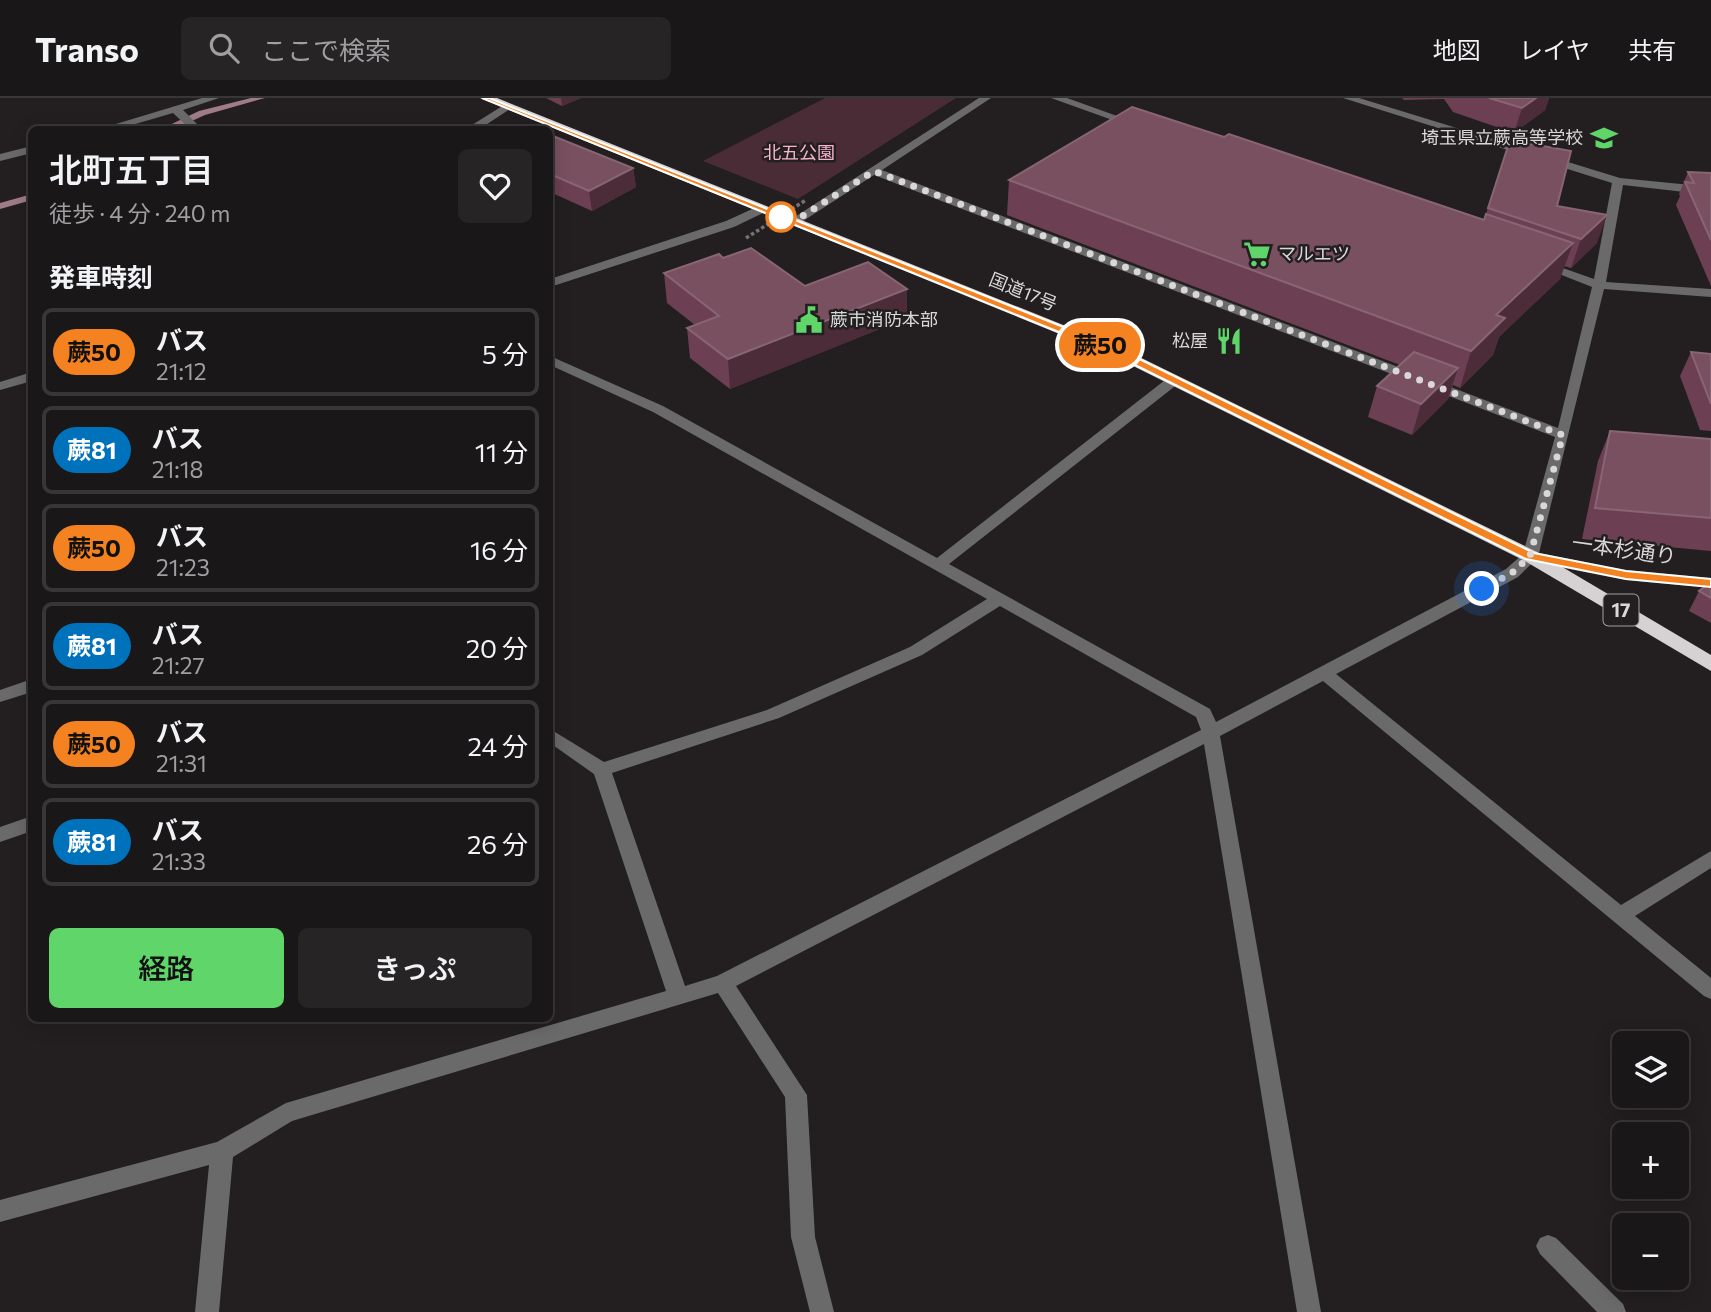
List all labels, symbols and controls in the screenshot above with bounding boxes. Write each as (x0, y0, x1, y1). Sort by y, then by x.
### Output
search box (181, 17, 671, 80)
text: Transo (35, 28, 139, 69)
icon: search (205, 29, 243, 67)
text: ここで検索 (261, 34, 391, 65)
text: 地図 (1433, 35, 1481, 64)
text: レイヤ (1519, 35, 1590, 64)
text: 共有 (1628, 35, 1676, 64)
school or university icon: 埼玉県立蕨高等学校 (1589, 123, 1619, 153)
place label: 埼玉県立蕨高等学校 (1421, 126, 1583, 148)
park label: 北五公園 (763, 141, 835, 163)
text: 北町五丁目 (49, 148, 214, 189)
button: heart (458, 149, 532, 223)
text: 徒歩 · 4 分 · 240 m (49, 199, 230, 227)
unlabelled marker (766, 202, 796, 232)
supermarket icon: マルエツ (1242, 239, 1272, 269)
place label: マルエツ (1278, 242, 1350, 264)
text: 発車時刻 (49, 261, 153, 292)
street label: 国道17号 (986, 268, 1061, 315)
public building icon: 蕨市消防本部 (794, 305, 824, 335)
place label: 蕨市消防本部 (830, 308, 938, 330)
line badge: 蕨50 (1060, 322, 1140, 368)
text: バス (156, 324, 208, 355)
restaurant icon: 松屋 (1214, 326, 1244, 356)
place label: 松屋 (1172, 329, 1208, 351)
text: 蕨50 (1073, 330, 1127, 359)
text: 蕨50 (67, 337, 121, 366)
text: 5 分 (482, 338, 528, 369)
text: 21:12 (156, 357, 207, 385)
text: バス (152, 422, 204, 453)
text: 蕨81 (67, 435, 117, 464)
text: 11 分 (475, 436, 528, 467)
text: 21:18 (152, 455, 204, 483)
text: バス (156, 520, 208, 551)
street label: 一本杉通り (1570, 529, 1678, 568)
text: 蕨50 (67, 533, 121, 562)
text: 16 分 (470, 534, 528, 565)
text: 21:23 (156, 553, 210, 581)
your location (1464, 571, 1499, 606)
road number: 17 (1604, 594, 1638, 625)
text: バス (152, 618, 204, 649)
text: 蕨81 (67, 631, 117, 660)
text: 20 分 (466, 632, 528, 663)
text: 21:27 (152, 651, 205, 679)
text: バス (156, 716, 208, 747)
text: 蕨50 (67, 729, 121, 758)
text: 24 分 (467, 730, 528, 761)
text: 21:31 (156, 749, 207, 777)
text: バス (152, 814, 204, 845)
text: 蕨81 (67, 827, 117, 856)
text: 26 分 (467, 828, 528, 859)
text: 21:33 (152, 847, 206, 875)
button: 経路 (49, 928, 284, 1008)
button: きっぷ (298, 928, 532, 1008)
map controls (1612, 1031, 1689, 1290)
button: layers (1612, 1031, 1689, 1108)
button: + (1612, 1122, 1689, 1199)
button: − (1612, 1213, 1689, 1290)

